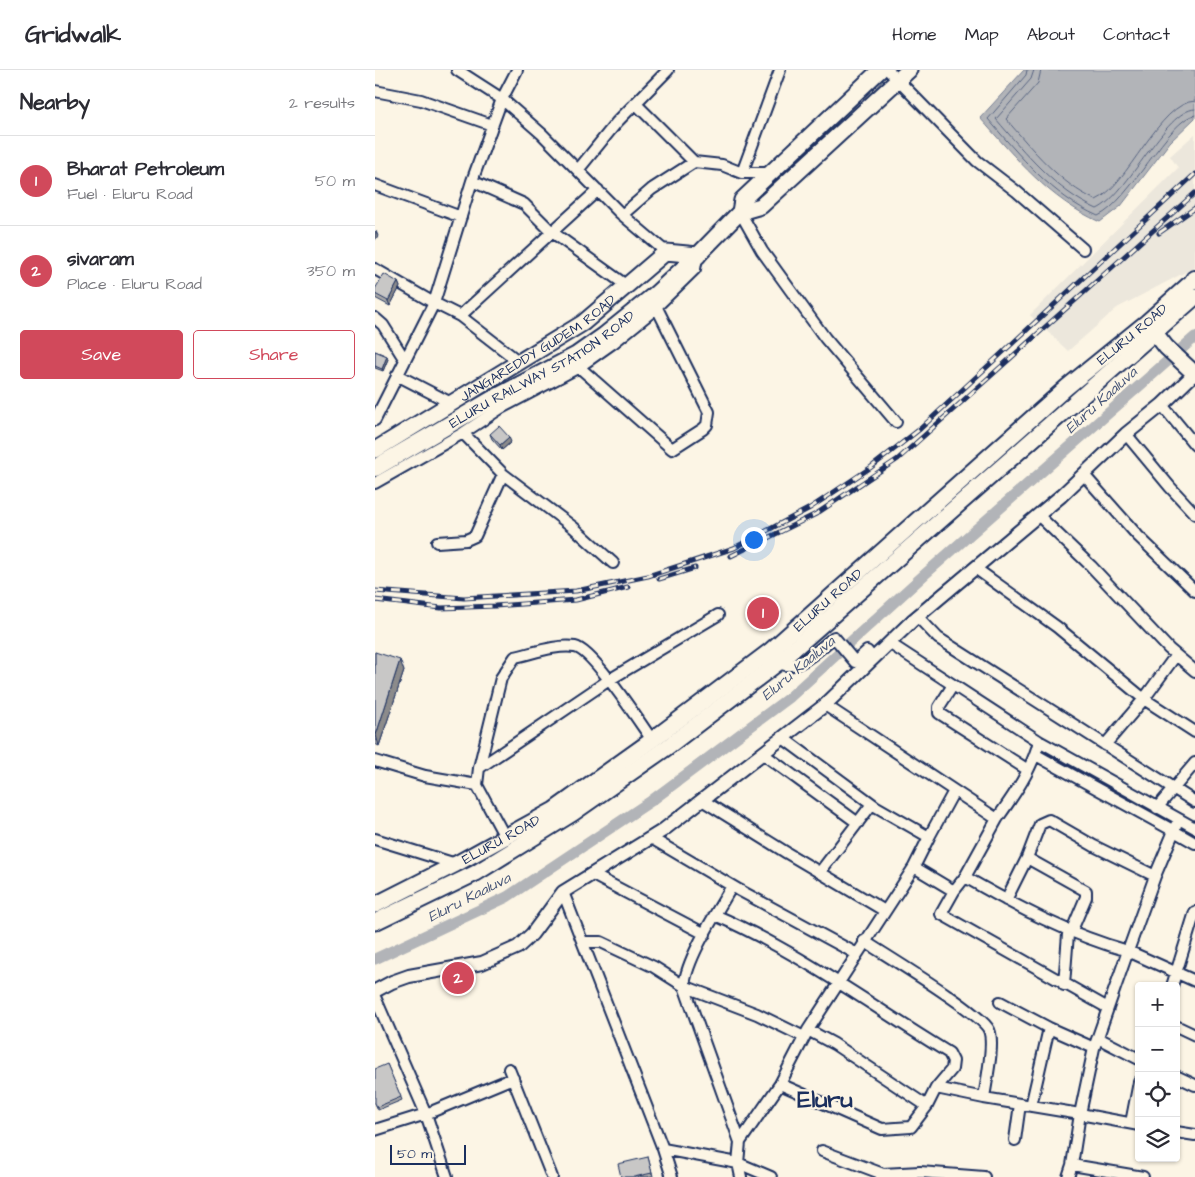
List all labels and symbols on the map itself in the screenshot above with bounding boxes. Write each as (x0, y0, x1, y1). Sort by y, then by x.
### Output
street label: JANGAREDDY GUDEM ROAD (456, 290, 620, 407)
street label: ELURU ROAD (1093, 299, 1172, 370)
street label: ELURU RAILWAY STATION ROAD (446, 306, 639, 434)
water label: Eluru Kaaluva (1061, 361, 1143, 438)
your location (741, 527, 767, 553)
street label: ELURU ROAD (789, 564, 867, 637)
pin: 1 (747, 594, 779, 632)
water label: Eluru Kaaluva (757, 630, 841, 706)
street label: ELURU ROAD (459, 810, 544, 870)
water label: Eluru Kaaluva (424, 867, 516, 927)
pin: 2 (442, 959, 474, 997)
district label: Eluru (797, 1083, 853, 1117)
scale bar (390, 1142, 466, 1165)

